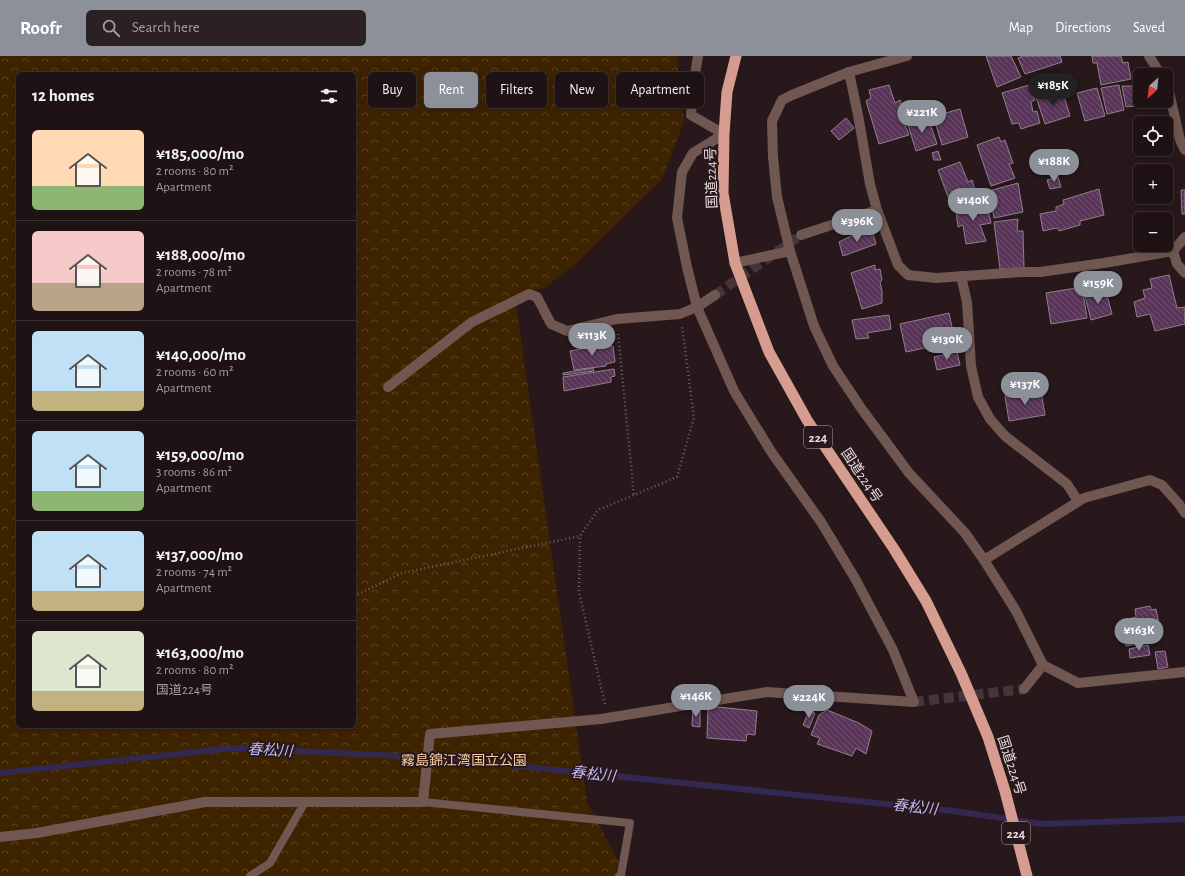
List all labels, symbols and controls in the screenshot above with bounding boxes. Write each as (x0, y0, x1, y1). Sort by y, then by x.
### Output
search box (86, 10, 366, 46)
icon: search (100, 17, 122, 39)
text: Roofr (20, 19, 62, 38)
text: Search here (132, 20, 200, 35)
text: Map (1009, 21, 1033, 35)
text: Directions (1055, 21, 1111, 35)
text: Saved (1133, 21, 1165, 35)
north arrow (1133, 68, 1173, 108)
map controls (1133, 68, 1173, 252)
chip: Buy (368, 72, 416, 108)
chip: Rent (424, 72, 478, 108)
chip: Filters (486, 72, 547, 108)
chip: New (555, 72, 608, 108)
chip: Apartment (616, 72, 704, 108)
pin: ¥185K (1025, 73, 1081, 107)
text: ¥185K (1037, 79, 1069, 92)
icon: filters (318, 85, 340, 107)
text: 12 homes (32, 87, 94, 104)
pin: ¥221K (894, 100, 950, 134)
text: ¥221K (906, 106, 938, 119)
button: locate (1133, 116, 1173, 156)
text: ¥185,000/mo (156, 145, 244, 162)
icon: home (64, 146, 112, 194)
street label: 国道224号 (703, 147, 720, 209)
pin: ¥188K (1026, 149, 1082, 183)
text: ¥188K (1038, 155, 1070, 168)
button: + (1133, 164, 1173, 204)
text: 2 rooms · 80 m² (156, 165, 233, 178)
text: Apartment (156, 181, 211, 194)
pin: ¥140K (945, 188, 1001, 222)
text: ¥140K (957, 194, 989, 207)
pin: ¥396K (829, 209, 885, 243)
button: − (1133, 212, 1173, 252)
text: ¥396K (841, 215, 873, 228)
text: ¥188,000/mo (156, 246, 245, 263)
icon: home (64, 247, 112, 295)
text: 2 rooms · 78 m² (156, 266, 232, 279)
pin: ¥159K (1070, 271, 1126, 305)
text: ¥159K (1082, 277, 1114, 290)
text: Apartment (156, 282, 211, 295)
pin: ¥113K (564, 323, 620, 357)
pin: ¥130K (919, 327, 975, 361)
text: ¥113K (577, 329, 607, 342)
text: ¥130K (931, 333, 963, 346)
text: ¥140,000/mo (156, 346, 246, 363)
icon: home (64, 347, 112, 395)
text: 2 rooms · 60 m² (156, 366, 233, 379)
pin: ¥137K (997, 372, 1053, 406)
text: ¥137K (1010, 378, 1040, 391)
text: Apartment (156, 382, 211, 395)
road number: 224 (804, 426, 832, 448)
text: ¥159,000/mo (156, 446, 244, 463)
street label: 国道224号 (838, 446, 885, 505)
icon: home (64, 447, 112, 495)
text: 3 rooms · 86 m² (156, 466, 232, 479)
text: Apartment (156, 482, 211, 495)
text: ¥137,000/mo (156, 546, 243, 563)
icon: home (64, 547, 112, 595)
text: 2 rooms · 74 m² (156, 566, 232, 579)
text: Apartment (156, 582, 211, 595)
pin: ¥163K (1111, 618, 1167, 652)
text: ¥163K (1124, 624, 1155, 637)
text: ¥163,000/mo (156, 644, 244, 661)
icon: home (64, 647, 112, 695)
text: 2 rooms · 80 m² (156, 664, 233, 677)
text: 国道224号 (156, 684, 213, 697)
pin: ¥146K (668, 684, 724, 718)
pin: ¥224K (781, 685, 837, 719)
text: ¥146K (680, 690, 712, 703)
text: ¥224K (792, 691, 826, 704)
street label: 国道224号 (995, 734, 1028, 797)
water label: 春松川 (247, 741, 295, 759)
park label: 霧島錦江湾国立公園 (401, 752, 527, 768)
water label: 春松川 (570, 764, 618, 785)
water label: 春松川 (892, 797, 940, 818)
road number: 224 (1002, 822, 1030, 844)

